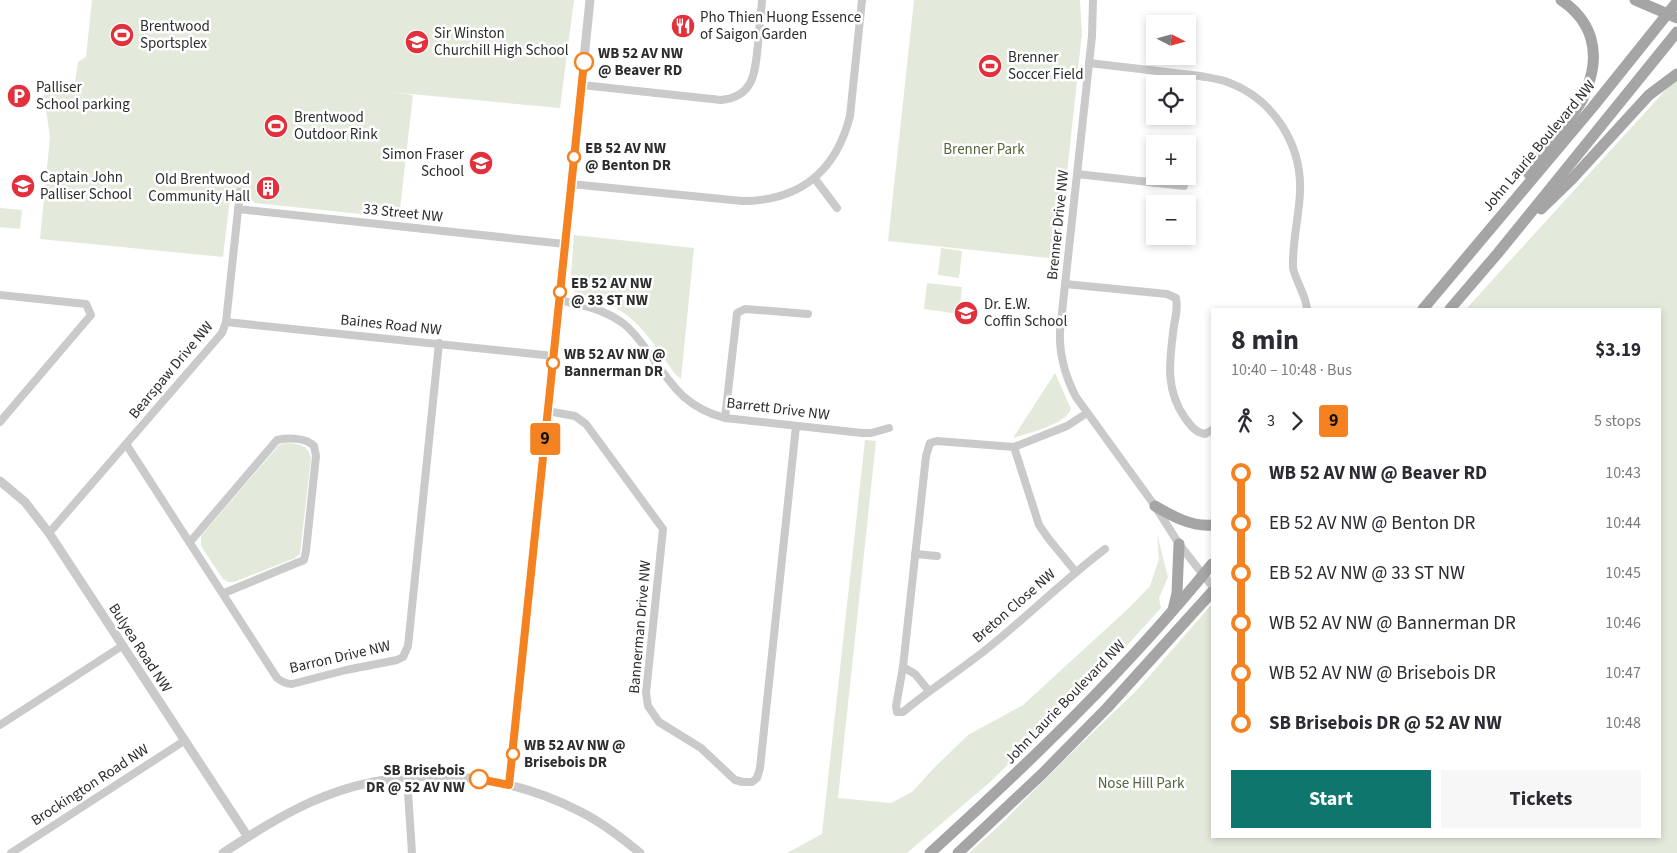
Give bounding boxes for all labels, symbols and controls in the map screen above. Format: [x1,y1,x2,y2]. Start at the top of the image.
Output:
place label: Pho Thien Huong Essence of Saigon Garden [700,7,861,45]
restaurant icon: Pho Thien Huong Essence of Saigon Garden [670,13,696,39]
north arrow [1146,15,1196,65]
map controls [1146,15,1196,245]
place label: Brentwood Sportsplex [140,16,210,54]
sports icon: Brentwood Sportsplex [109,22,135,48]
place label: Sir Winston Churchill High School [434,23,569,61]
school or university icon: Sir Winston Churchill High School [404,29,430,55]
place label: WB 52 AV NW @ Beaver RD [598,43,683,81]
place label: Brenner Soccer Field [1008,47,1084,85]
marker: WB 52 AV NW @ Beaver RD [574,52,594,72]
sports icon: Brenner Soccer Field [977,53,1003,79]
button: locate [1146,75,1196,125]
street label: John Laurie Boulevard NW [1478,76,1600,216]
place label: Palliser School parking [36,77,130,115]
parking icon: Palliser School parking [6,83,32,109]
place label: Brentwood Outdoor Rink [294,107,378,145]
sports icon: Brentwood Outdoor Rink [263,113,289,139]
button: + [1146,135,1196,185]
place label: EB 52 AV NW @ Benton DR [585,138,671,176]
park label: Brenner Park [943,139,1025,160]
place label: Simon Fraser School [382,144,465,182]
school or university icon: Simon Fraser School [468,150,494,176]
marker: EB 52 AV NW @ Benton DR [567,150,581,164]
place label: Captain John Palliser School [40,167,132,205]
place label: Old Brentwood Community Hall [148,169,250,207]
street label: Brenner Drive NW [1042,169,1074,281]
school or university icon: Captain John Palliser School [10,173,36,199]
building icon: Old Brentwood Community Hall [255,175,281,201]
button: − [1146,195,1196,245]
street label: 33 Street NW [362,198,444,228]
place label: EB 52 AV NW @ 33 ST NW [571,273,652,311]
marker: EB 52 AV NW @ 33 ST NW [553,285,567,299]
place label: Dr. E.W. Coffin School [984,294,1067,332]
school or university icon: Dr. E.W. Coffin School [953,300,979,326]
street label: Baines Road NW [339,309,443,341]
street label: Bearspaw Drive NW [124,317,218,423]
text: 8 min [1231,320,1299,360]
text: $3.19 [1595,337,1641,364]
place label: WB 52 AV NW @ Bannerman DR [564,344,665,382]
marker: WB 52 AV NW @ Bannerman DR [546,356,560,370]
text: 10:40 – 10:48 · Bus [1231,359,1352,381]
street label: Barrett Drive NW [725,392,831,426]
icon: walk [1231,407,1259,435]
icon: forward [1283,407,1311,435]
text: 9 [1329,408,1338,433]
text: 3 [1267,410,1275,432]
text: 5 stops [1594,410,1641,432]
line badge: 9 [529,423,561,455]
text: 9 [540,426,550,451]
text: WB 52 AV NW @ Beaver RD [1269,460,1487,487]
text: 10:43 [1605,462,1641,484]
text: EB 52 AV NW @ Benton DR [1269,510,1475,537]
text: 10:44 [1605,512,1641,534]
street label: Bannerman Drive NW [624,559,656,694]
text: EB 52 AV NW @ 33 ST NW [1269,560,1465,587]
text: 10:45 [1605,562,1641,584]
street label: Breton Close NW [968,564,1060,648]
street label: Bulyea Road NW [103,599,177,697]
text: WB 52 AV NW @ Bannerman DR [1269,610,1516,637]
text: 10:46 [1605,612,1641,634]
street label: Barron Drive NW [287,635,393,679]
street label: John Laurie Boulevard NW [1000,635,1130,769]
text: WB 52 AV NW @ Brisebois DR [1269,660,1496,687]
text: 10:47 [1605,662,1641,684]
text: SB Brisebois DR @ 52 AV NW [1269,710,1502,737]
text: 10:48 [1605,712,1641,734]
place label: WB 52 AV NW @ Brisebois DR [524,735,625,773]
street label: Brockington Road NW [27,739,153,831]
marker: WB 52 AV NW @ Brisebois DR [506,747,520,761]
place label: SB Brisebois DR @ 52 AV NW [366,760,465,798]
marker: SB Brisebois DR @ 52 AV NW [469,769,489,789]
button: Start [1231,770,1431,828]
button: Tickets [1441,770,1641,828]
park label: Nose Hill Park [1098,773,1185,794]

